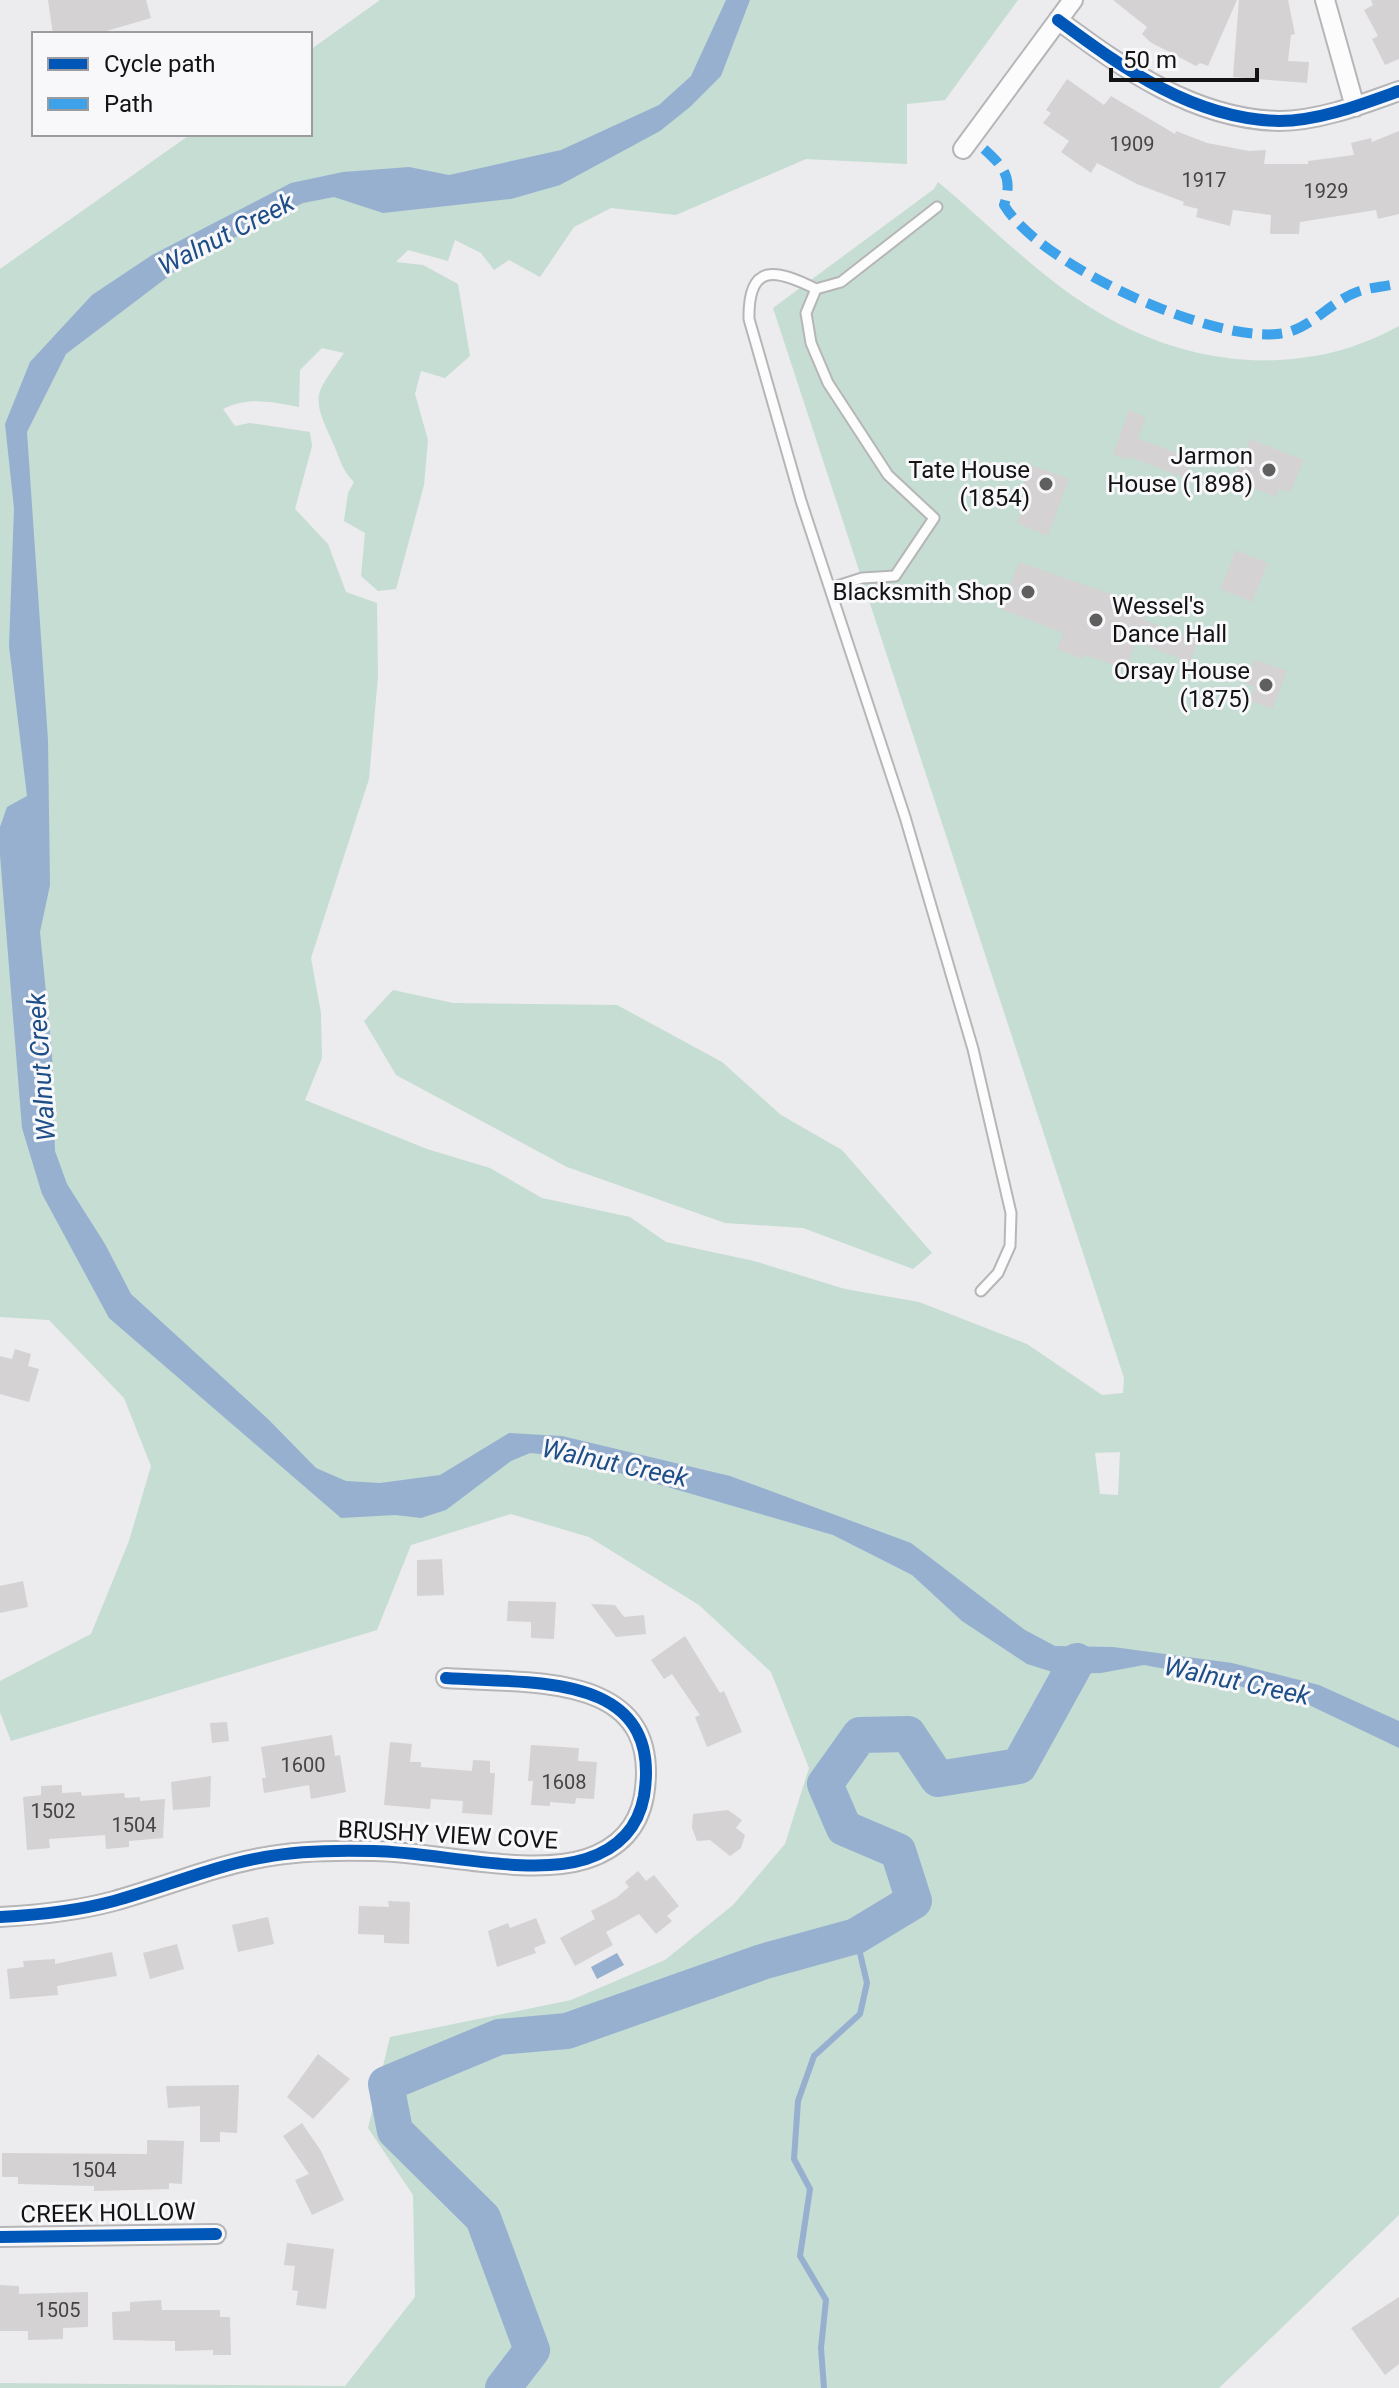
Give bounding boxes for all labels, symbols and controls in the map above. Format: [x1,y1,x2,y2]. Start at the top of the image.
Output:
legend [32,32,312,136]
scale bar [1111,32,1257,82]
text: 50 m [1123,46,1177,74]
text: Cycle path [104,50,216,78]
text: Path [104,90,153,118]
house number: 1909 [1110,132,1154,156]
house number: 1917 [1182,168,1226,192]
house number: 1929 [1304,179,1348,203]
water label: Walnut Creek [153,186,300,281]
place label: Jarmon House (1898) [1107,442,1253,498]
place label: Tate House (1854) [908,456,1030,512]
marker: Jarmon House (1898) [1260,461,1278,479]
marker: Tate House (1854) [1037,475,1055,493]
place label: Blacksmith Shop [833,578,1012,606]
marker: Blacksmith Shop [1019,583,1037,601]
place label: Wessel's Dance Hall [1112,592,1227,648]
marker: Wessel's Dance Hall [1087,611,1105,629]
place label: Orsay House (1875) [1114,657,1250,713]
marker: Orsay House (1875) [1257,676,1275,694]
water label: Walnut Creek [21,991,61,1142]
water label: Walnut Creek [539,1433,692,1493]
water label: Walnut Creek [1161,1651,1314,1711]
house number: 1600 [281,1753,325,1777]
house number: 1608 [542,1770,586,1794]
house number: 1502 [31,1799,75,1823]
house number: 1504 [112,1813,156,1837]
street label: BRUSHY VIEW COVE [337,1815,559,1855]
house number: 1504 [72,2158,116,2182]
street label: CREEK HOLLOW [20,2197,196,2229]
house number: 1505 [36,2298,80,2322]

